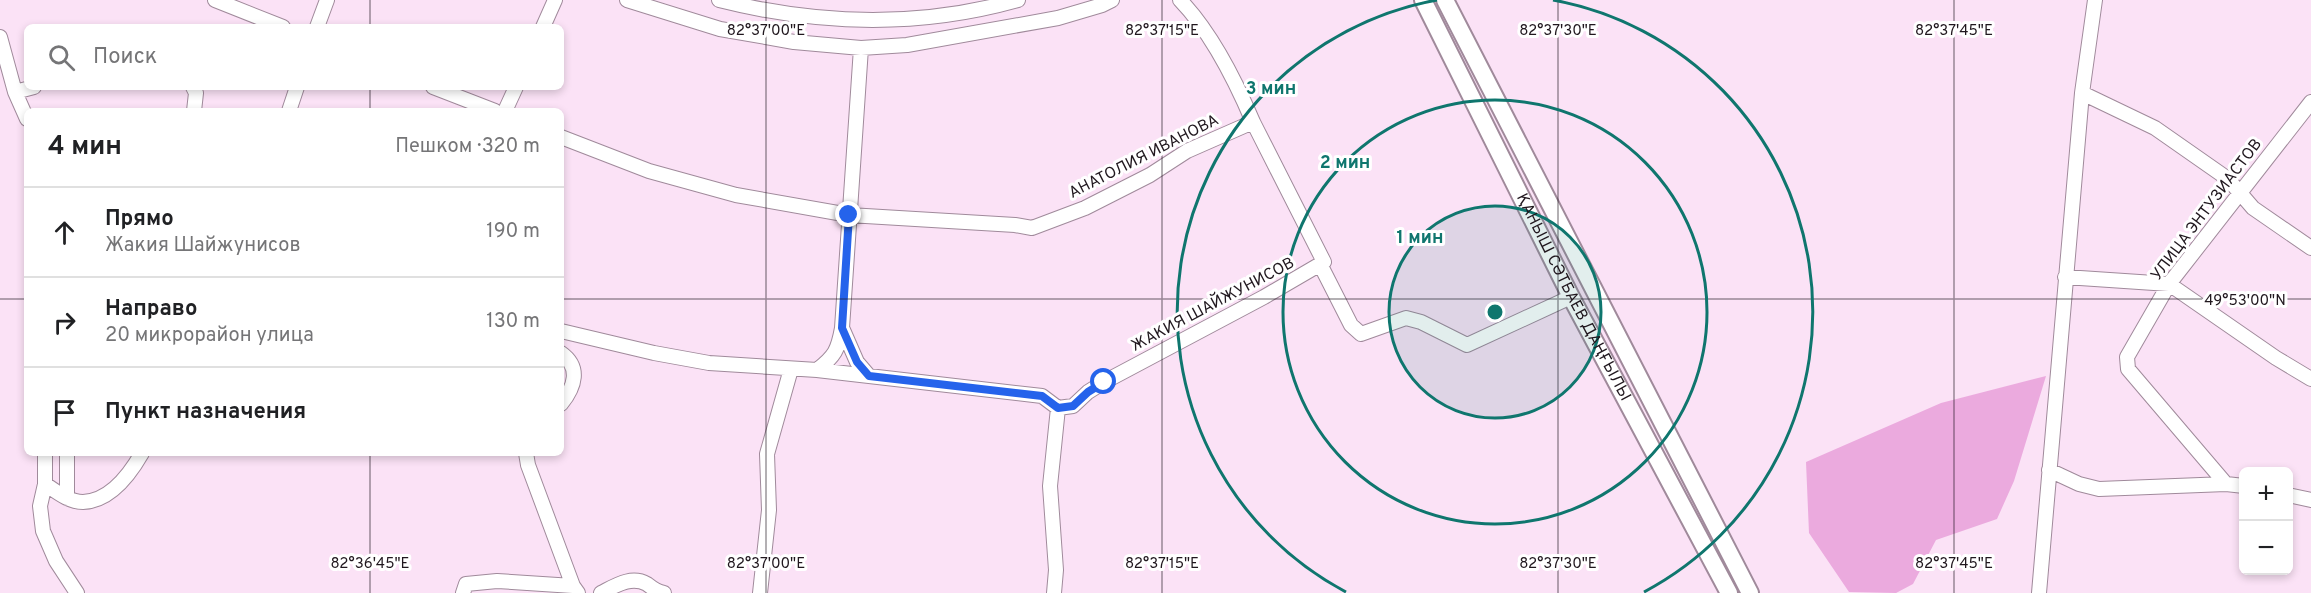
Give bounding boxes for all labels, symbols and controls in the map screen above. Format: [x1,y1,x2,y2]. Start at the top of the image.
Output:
text: 82°37'00"E [727,22,805,41]
text: 82°37'15"E [1125,22,1199,41]
text: 82°37'30"E [1519,22,1597,41]
text: 82°37'45"E [1915,22,1993,41]
search box [24,24,564,90]
icon: search [45,41,78,74]
text: Поиск [93,44,157,71]
text: 3 мин [1246,78,1296,101]
street label: АНАТОЛИЯ ИВАНОВА [1066,110,1222,203]
text: 4 мин [48,131,122,164]
text: Пешком · 320 m [395,134,540,160]
street label: УЛИЦА ЭНТУЗИАСТОВ [2147,135,2267,285]
text: 2 мин [1320,152,1370,175]
street label: ҚАНЫШ СӘТБАЕВ ДАҢҒЫЛЫ [1511,190,1635,405]
route end [835,201,861,227]
text: Прямо [105,206,174,233]
icon: ahead [48,216,81,249]
text: 190 m [486,219,540,245]
text: 1 мин [1397,227,1443,250]
text: Жакия Шайжунисов [105,233,301,259]
street label: ЖАКИЯ ШАЙЖУНИСОВ [1127,252,1298,357]
text: 49°53'00"N [2204,292,2286,311]
text: Направо [105,296,197,323]
centre of rings [1485,302,1505,322]
icon: right [48,306,81,339]
text: 130 m [486,309,540,335]
text: 20 микрорайон улица [105,323,314,349]
route start [1090,368,1116,394]
icon: arrive [48,396,81,429]
text: Пункт назначения [105,399,306,426]
map controls [2239,467,2293,575]
button: + [2239,467,2293,521]
button: − [2239,521,2293,575]
text: 82°36'45"E [330,555,410,574]
text: 82°37'00"E [727,555,805,574]
text: 82°37'15"E [1125,555,1199,574]
text: 82°37'30"E [1519,555,1597,574]
text: 82°37'45"E [1915,555,1993,574]

